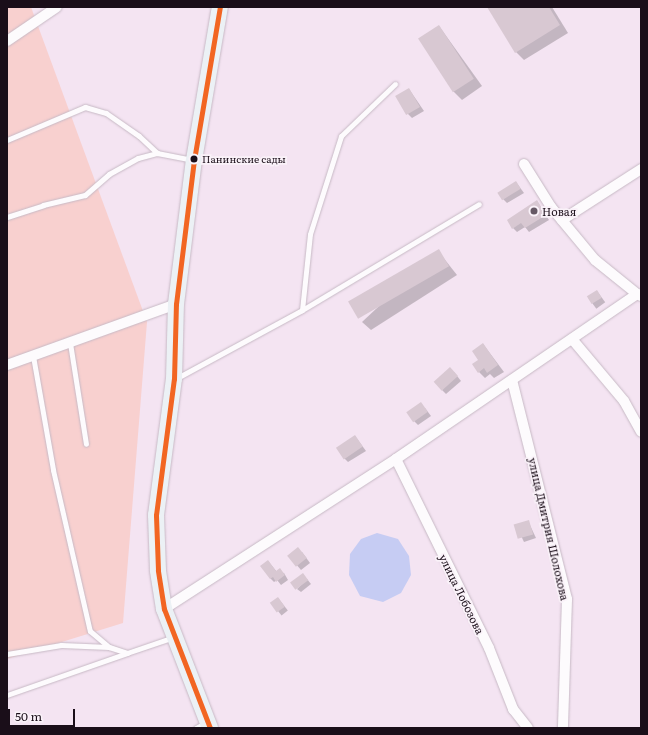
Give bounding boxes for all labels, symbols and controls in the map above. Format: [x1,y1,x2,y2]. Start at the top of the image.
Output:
place label: Панинские сады [202,153,286,165]
marker: Панинские сады [189,154,199,164]
place label: Новая [542,204,576,218]
marker: Новая [529,206,539,216]
street label: улица Дмитрия Шолохова [526,456,572,602]
street label: улица Лобозова [437,552,487,636]
scale bar [10,701,77,727]
text: 50 m [15,707,42,725]

